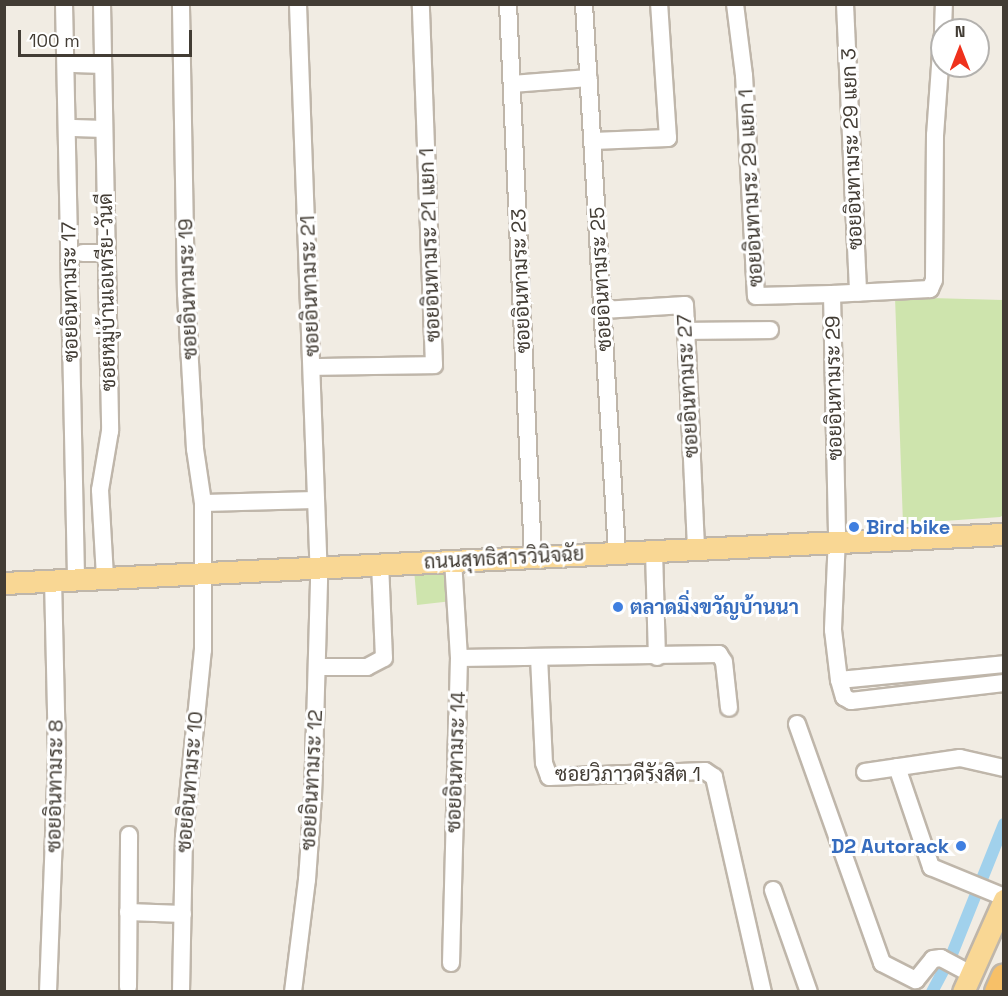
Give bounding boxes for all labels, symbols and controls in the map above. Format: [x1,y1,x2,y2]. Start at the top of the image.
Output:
scale bar [21,18,195,56]
north arrow [930,18,990,78]
text: N [955,21,965,42]
text: 100 m [29,29,80,52]
street label: ซอยอินทามระ 29 แยก 3 [836,48,868,250]
street label: ซอยอินทามระ 29 แยก 1 [734,88,768,288]
street label: ซอยอินทามระ 21 แยก 1 [415,148,445,342]
street label: ซอยหมู่บ้านเอเทรีย-วันดี [93,193,121,391]
street label: ซอยอินทามระ 25 [585,206,617,352]
street label: ซอยอินทามระ 23 [506,208,536,354]
street label: ซอยอินทามระ 21 [296,215,324,357]
street label: ซอยอินทามระ 19 [174,218,202,360]
street label: ซอยอินทามระ 17 [57,222,83,362]
street label: ซอยอินทามระ 27 [672,314,704,458]
street label: ซอยอินทามระ 29 [821,315,847,461]
place label: Bird bike [866,515,950,539]
marker: Bird bike [847,520,861,534]
street label: ถนนสุทธิสารวินิจฉัย [423,542,585,574]
place label: ตลาดมิ่งขวัญบ้านนา [630,595,799,619]
marker: ตลาดมิ่งขวัญบ้านนา [611,600,625,614]
street label: ซอยอินทามระ 14 [442,691,470,833]
street label: ซอยอินทามระ 12 [296,709,328,851]
street label: ซอยอินทามระ 10 [172,710,208,854]
street label: ซอยอินทามระ 8 [42,719,68,853]
street label: ซอยวิภาวดีรังสิต 1 [555,762,701,786]
place label: D2 Autorack [831,834,949,858]
marker: D2 Autorack [954,839,968,853]

